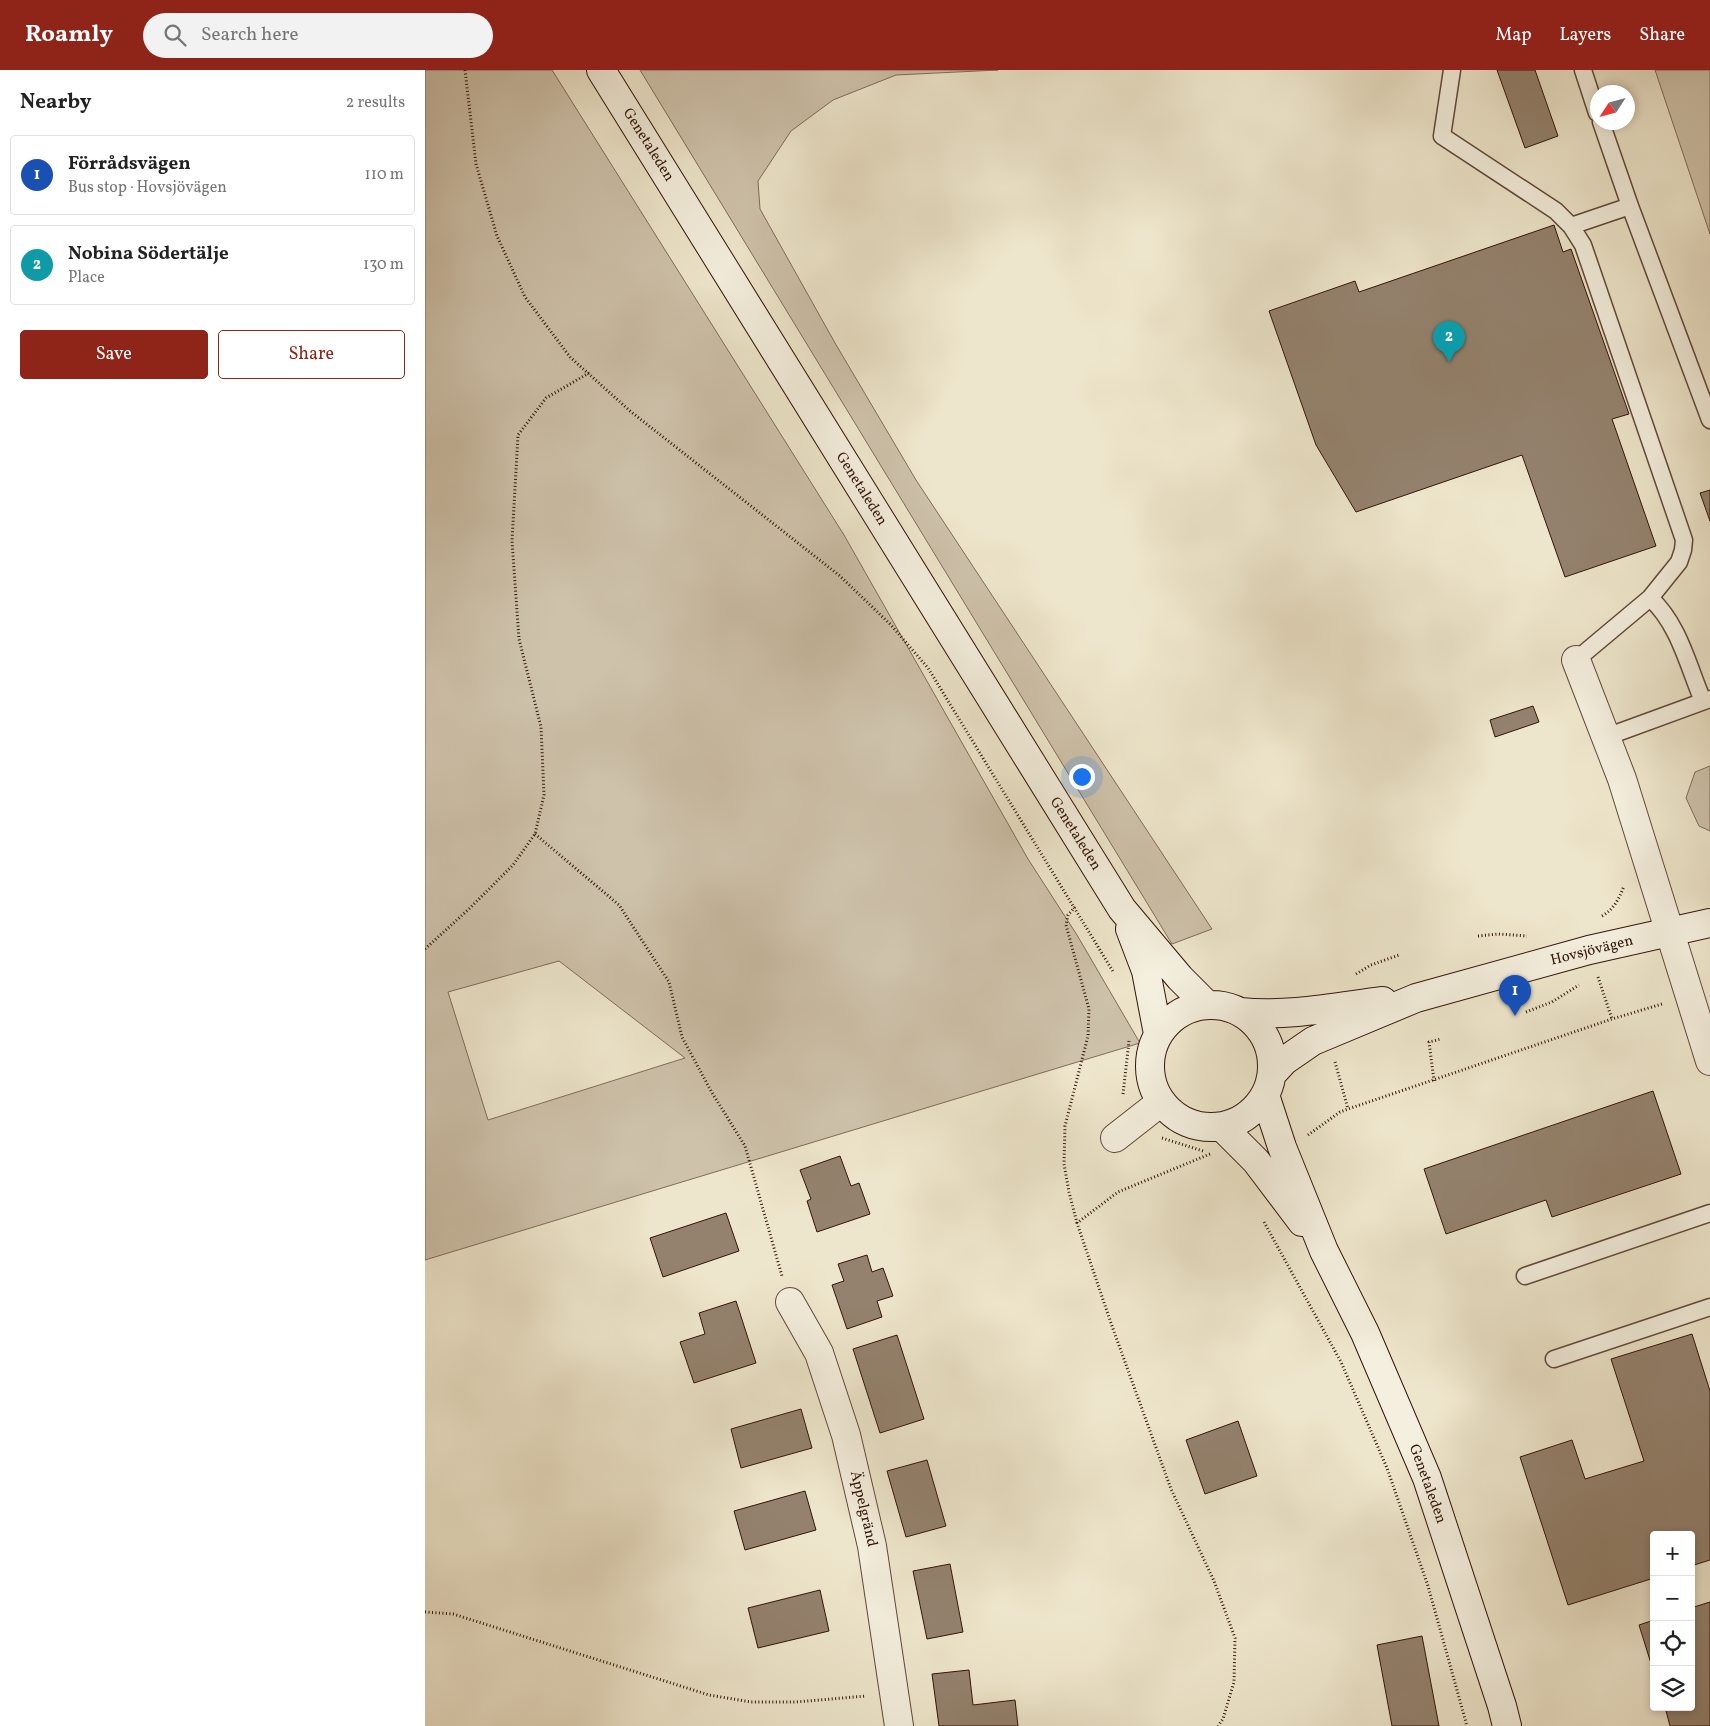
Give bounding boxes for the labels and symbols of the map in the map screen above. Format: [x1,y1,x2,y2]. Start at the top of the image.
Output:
north arrow [1590,85,1635,130]
street label: Genetaleden [617,104,679,186]
pin: 2 [1433,321,1465,362]
street label: Genetaleden [830,448,892,530]
your location [1069,764,1095,790]
street label: Genetaleden [1044,793,1106,875]
street label: Hovsjövägen [1548,931,1636,971]
pin: 1 [1499,975,1531,1016]
street label: Genetaleden [1403,1441,1451,1527]
street label: Äppelgränd [844,1469,882,1549]

